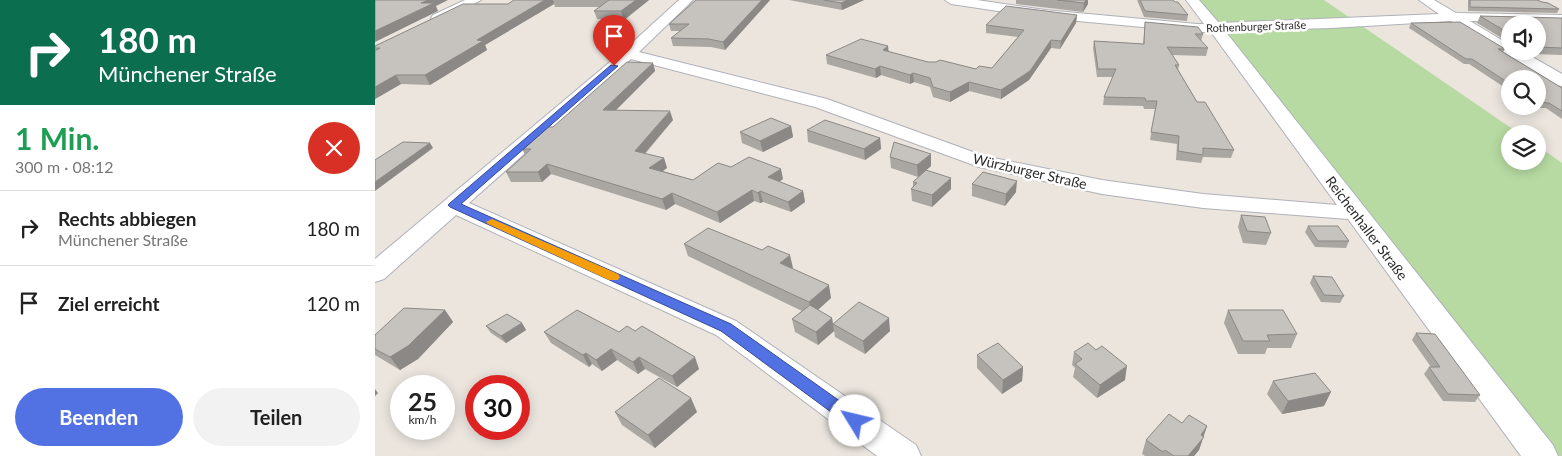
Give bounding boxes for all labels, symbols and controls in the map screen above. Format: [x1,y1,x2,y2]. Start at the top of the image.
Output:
pin [593,15,635,66]
map controls [1501,15,1546,170]
button: sound [1501,15,1546,60]
text: 180 m [98,18,197,60]
street label: Rothenburger Straße [1206,18,1306,34]
icon: right [15,20,80,85]
icon: arrive [600,22,628,50]
text: Münchener Straße [98,60,277,87]
button: search [1501,70,1546,115]
text: 1 Min. [15,120,100,156]
button: close [308,122,360,174]
button: layers [1501,125,1546,170]
street label: Würzburger Straße [971,150,1089,192]
text: 300 m · 08:12 [15,157,114,176]
street label: Reichenhaller Straße [1322,173,1412,283]
text: Rechts abbiegen [58,207,196,230]
icon: right [15,214,43,242]
text: 180 m [306,217,360,240]
text: Münchener Straße [58,230,188,249]
icon: arrive [15,289,43,317]
text: Ziel erreicht [58,292,160,315]
text: 120 m [306,292,360,315]
speed limit sign: 30 [465,375,530,440]
text: 25 [408,386,437,416]
button: Beenden [15,388,183,446]
button: Teilen [193,388,360,446]
position arrow [828,394,880,446]
text: km/h [408,412,437,427]

